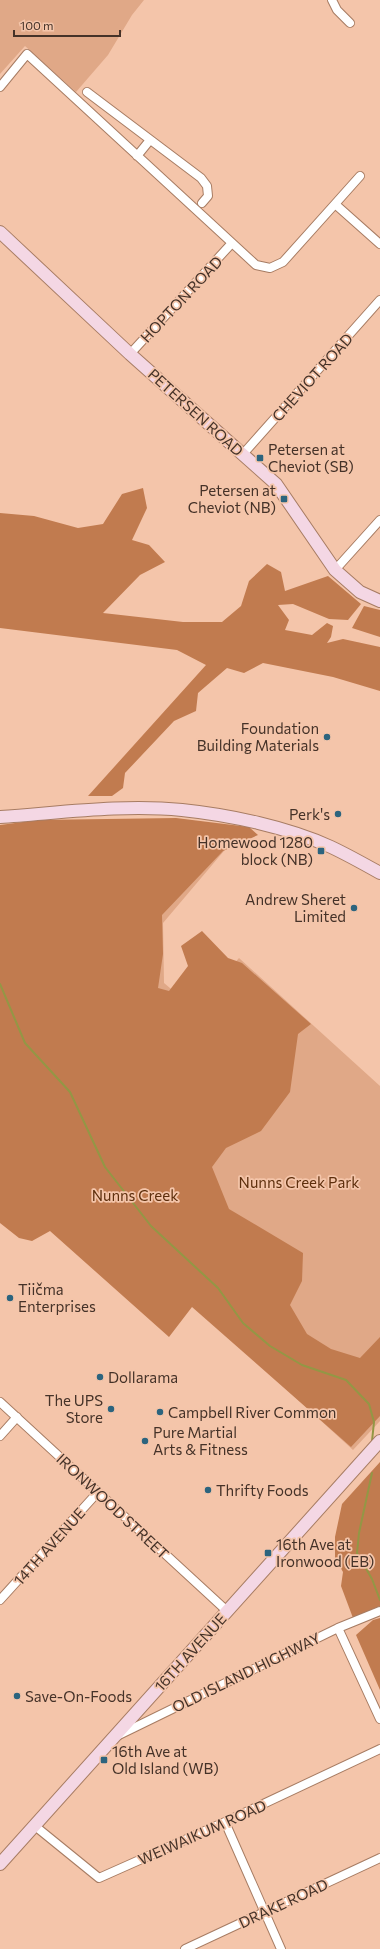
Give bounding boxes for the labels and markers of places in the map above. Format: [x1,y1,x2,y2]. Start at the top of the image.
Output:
place label: Petersen at Cheviot (SB) [268,440,354,475]
marker: Petersen at Cheviot (SB) [255,453,265,463]
place label: Petersen at Cheviot (NB) [188,481,276,516]
marker: Petersen at Cheviot (NB) [279,494,289,504]
place label: Foundation Building Materials [197,719,319,754]
marker: Foundation Building Materials [322,732,332,742]
place label: Perk's [289,805,330,823]
marker: Perk's [333,809,343,819]
place label: Homewood 1280 block (NB) [197,833,313,868]
marker: Homewood 1280 block (NB) [316,846,326,856]
place label: Andrew Sheret Limited [245,890,346,925]
marker: Andrew Sheret Limited [349,903,359,913]
place label: Tiičma Enterprises [18,1280,96,1315]
marker: Tiičma Enterprises [5,1293,15,1303]
place label: Dollarama [108,1368,178,1386]
marker: Dollarama [95,1372,105,1382]
place label: The UPS Store [45,1391,103,1426]
place label: Campbell River Common [168,1403,336,1421]
marker: The UPS Store [106,1404,116,1414]
marker: Campbell River Common [155,1407,165,1417]
place label: Pure Martial Arts & Fitness [153,1423,248,1458]
marker: Pure Martial Arts & Fitness [140,1436,150,1446]
place label: Thrifty Foods [216,1481,309,1499]
marker: Thrifty Foods [203,1485,213,1495]
place label: 16th Ave at Ironwood (EB) [276,1535,374,1570]
marker: 16th Ave at Ironwood (EB) [263,1548,273,1558]
place label: Save-On-Foods [25,1687,132,1705]
marker: Save-On-Foods [12,1691,22,1701]
place label: 16th Ave at Old Island (WB) [112,1742,219,1777]
marker: 16th Ave at Old Island (WB) [99,1755,109,1765]

